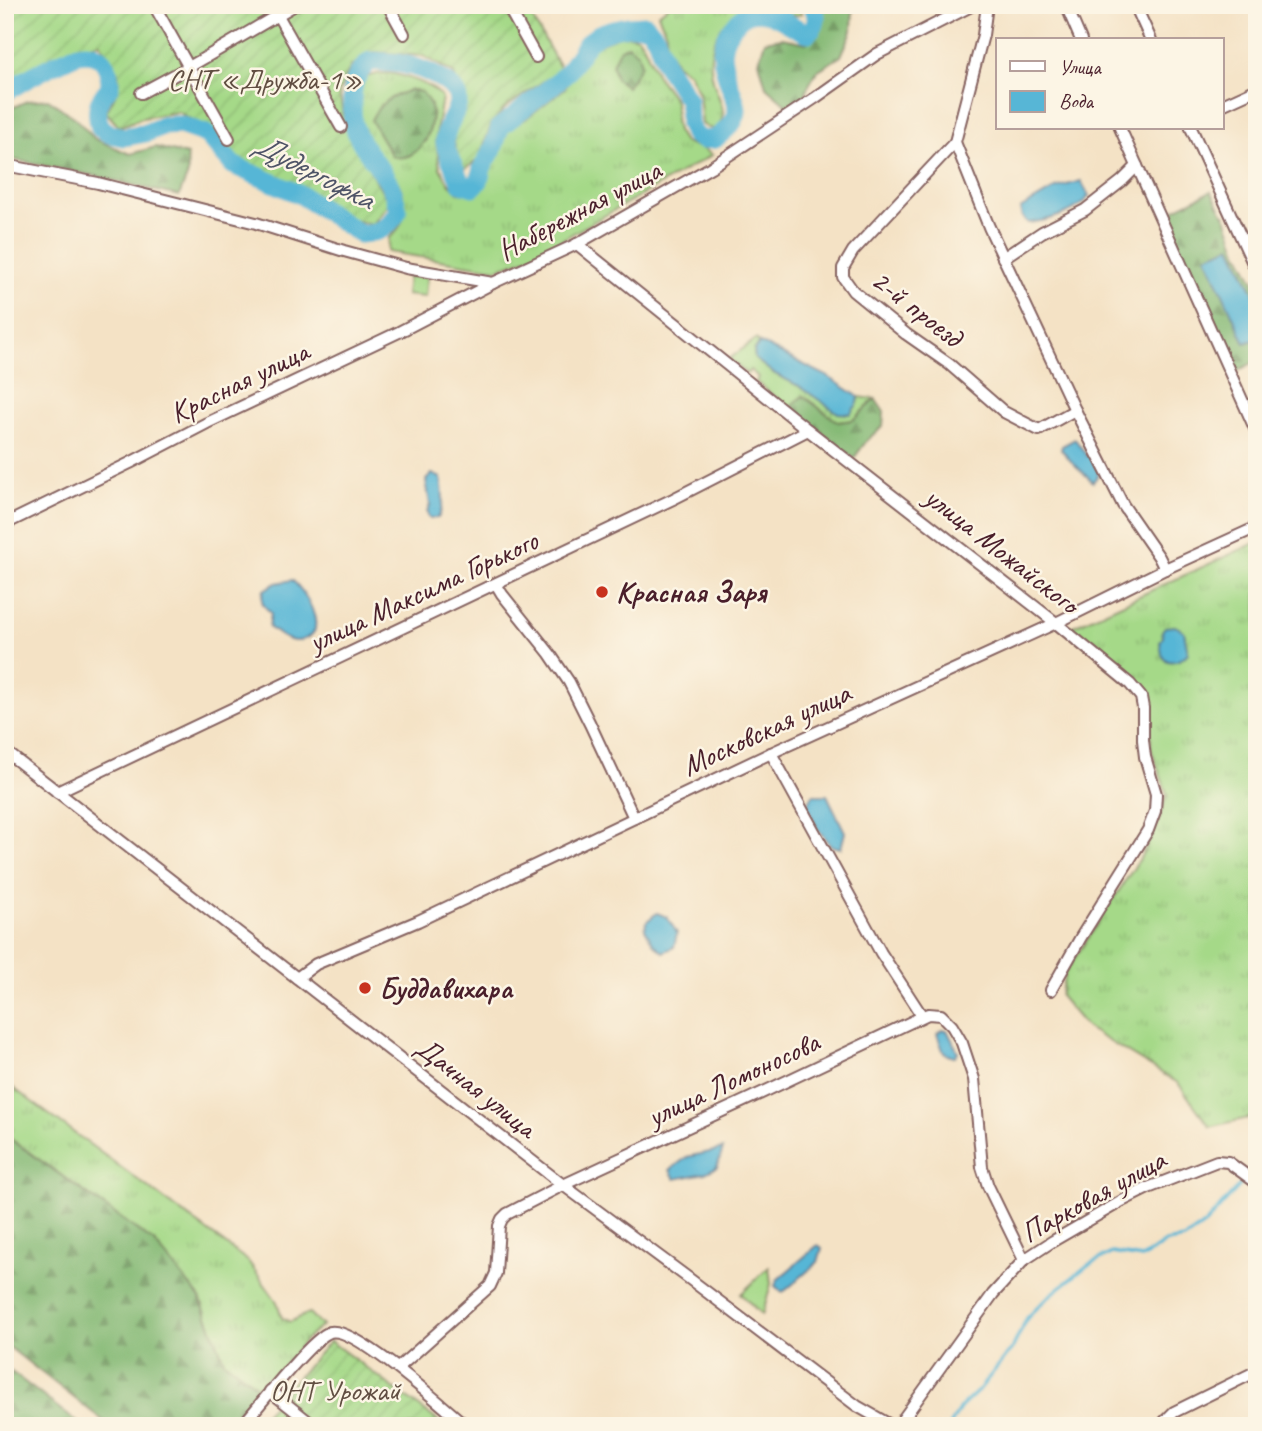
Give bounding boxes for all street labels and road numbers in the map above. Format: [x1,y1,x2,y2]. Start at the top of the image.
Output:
street label: Набережная улица [491,150,669,269]
street label: 2-й проезд [864,261,972,357]
street label: Красная улица [163,331,317,432]
street label: улица Можайского [916,477,1090,624]
street label: улица Максима Горького [300,521,545,662]
street label: Московская улица [676,673,858,785]
street label: улица Ломоносова [639,1022,827,1136]
street label: Дачная улица [408,1028,546,1148]
street label: Парковая улица [1014,1140,1174,1251]

